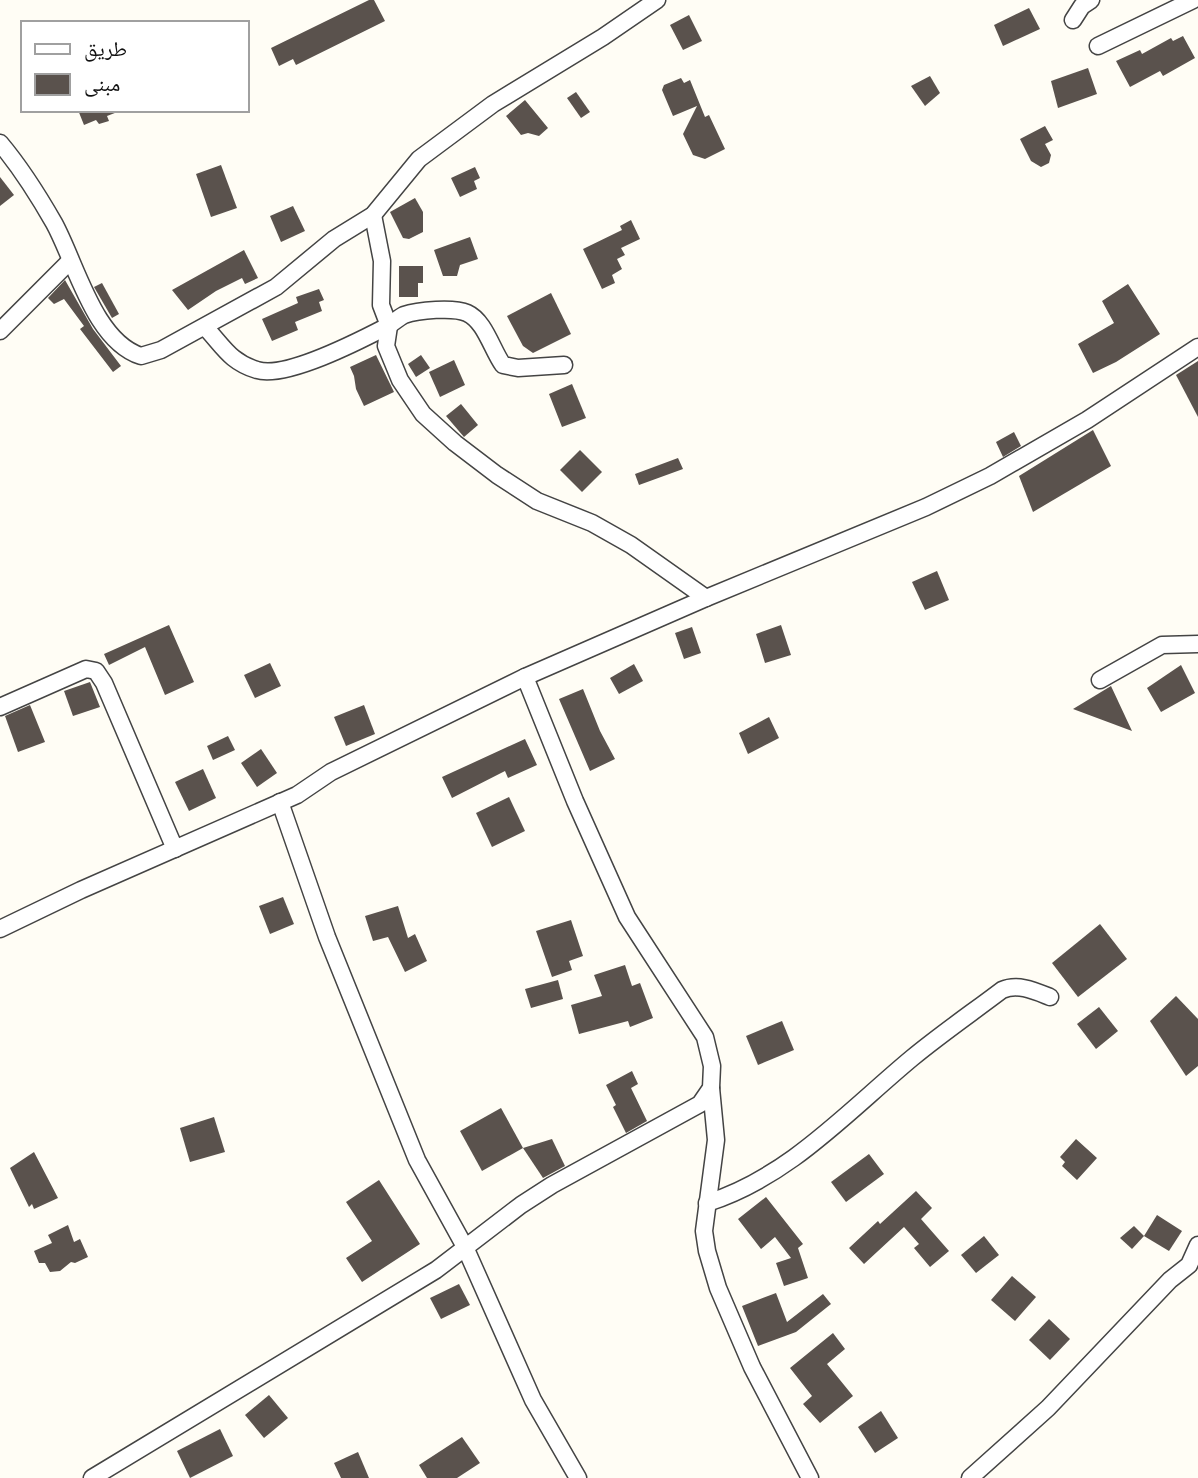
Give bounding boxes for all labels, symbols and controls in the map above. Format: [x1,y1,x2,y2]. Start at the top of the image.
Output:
legend [21,21,248,112]
text: طريق [84,34,127,63]
text: مبنى [84,69,120,98]

